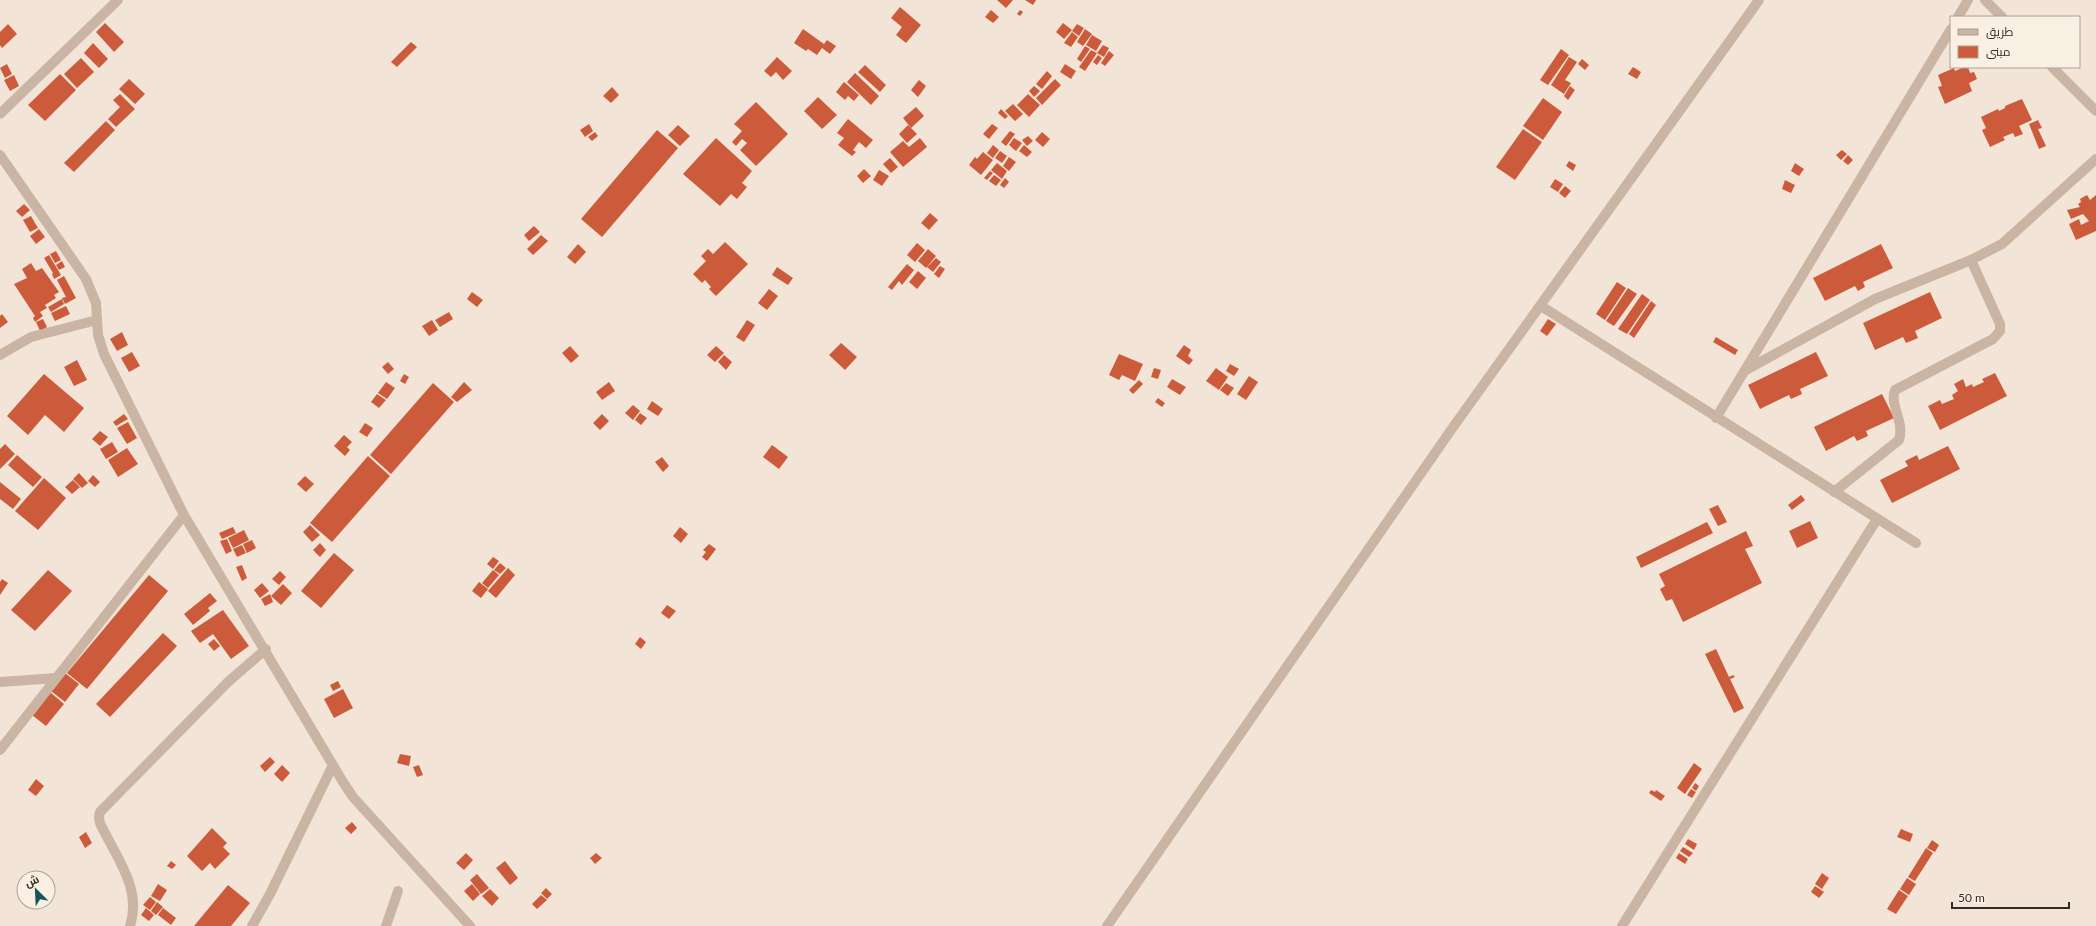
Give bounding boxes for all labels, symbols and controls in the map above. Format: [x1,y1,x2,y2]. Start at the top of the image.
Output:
legend [1950,16,2080,68]
text: طريق [1986,24,2014,39]
text: مبنى [1986,44,2011,59]
north arrow [16,870,56,910]
text: ش [23,872,41,890]
scale bar [1952,884,2069,910]
text: 50 m [1958,890,1985,905]

